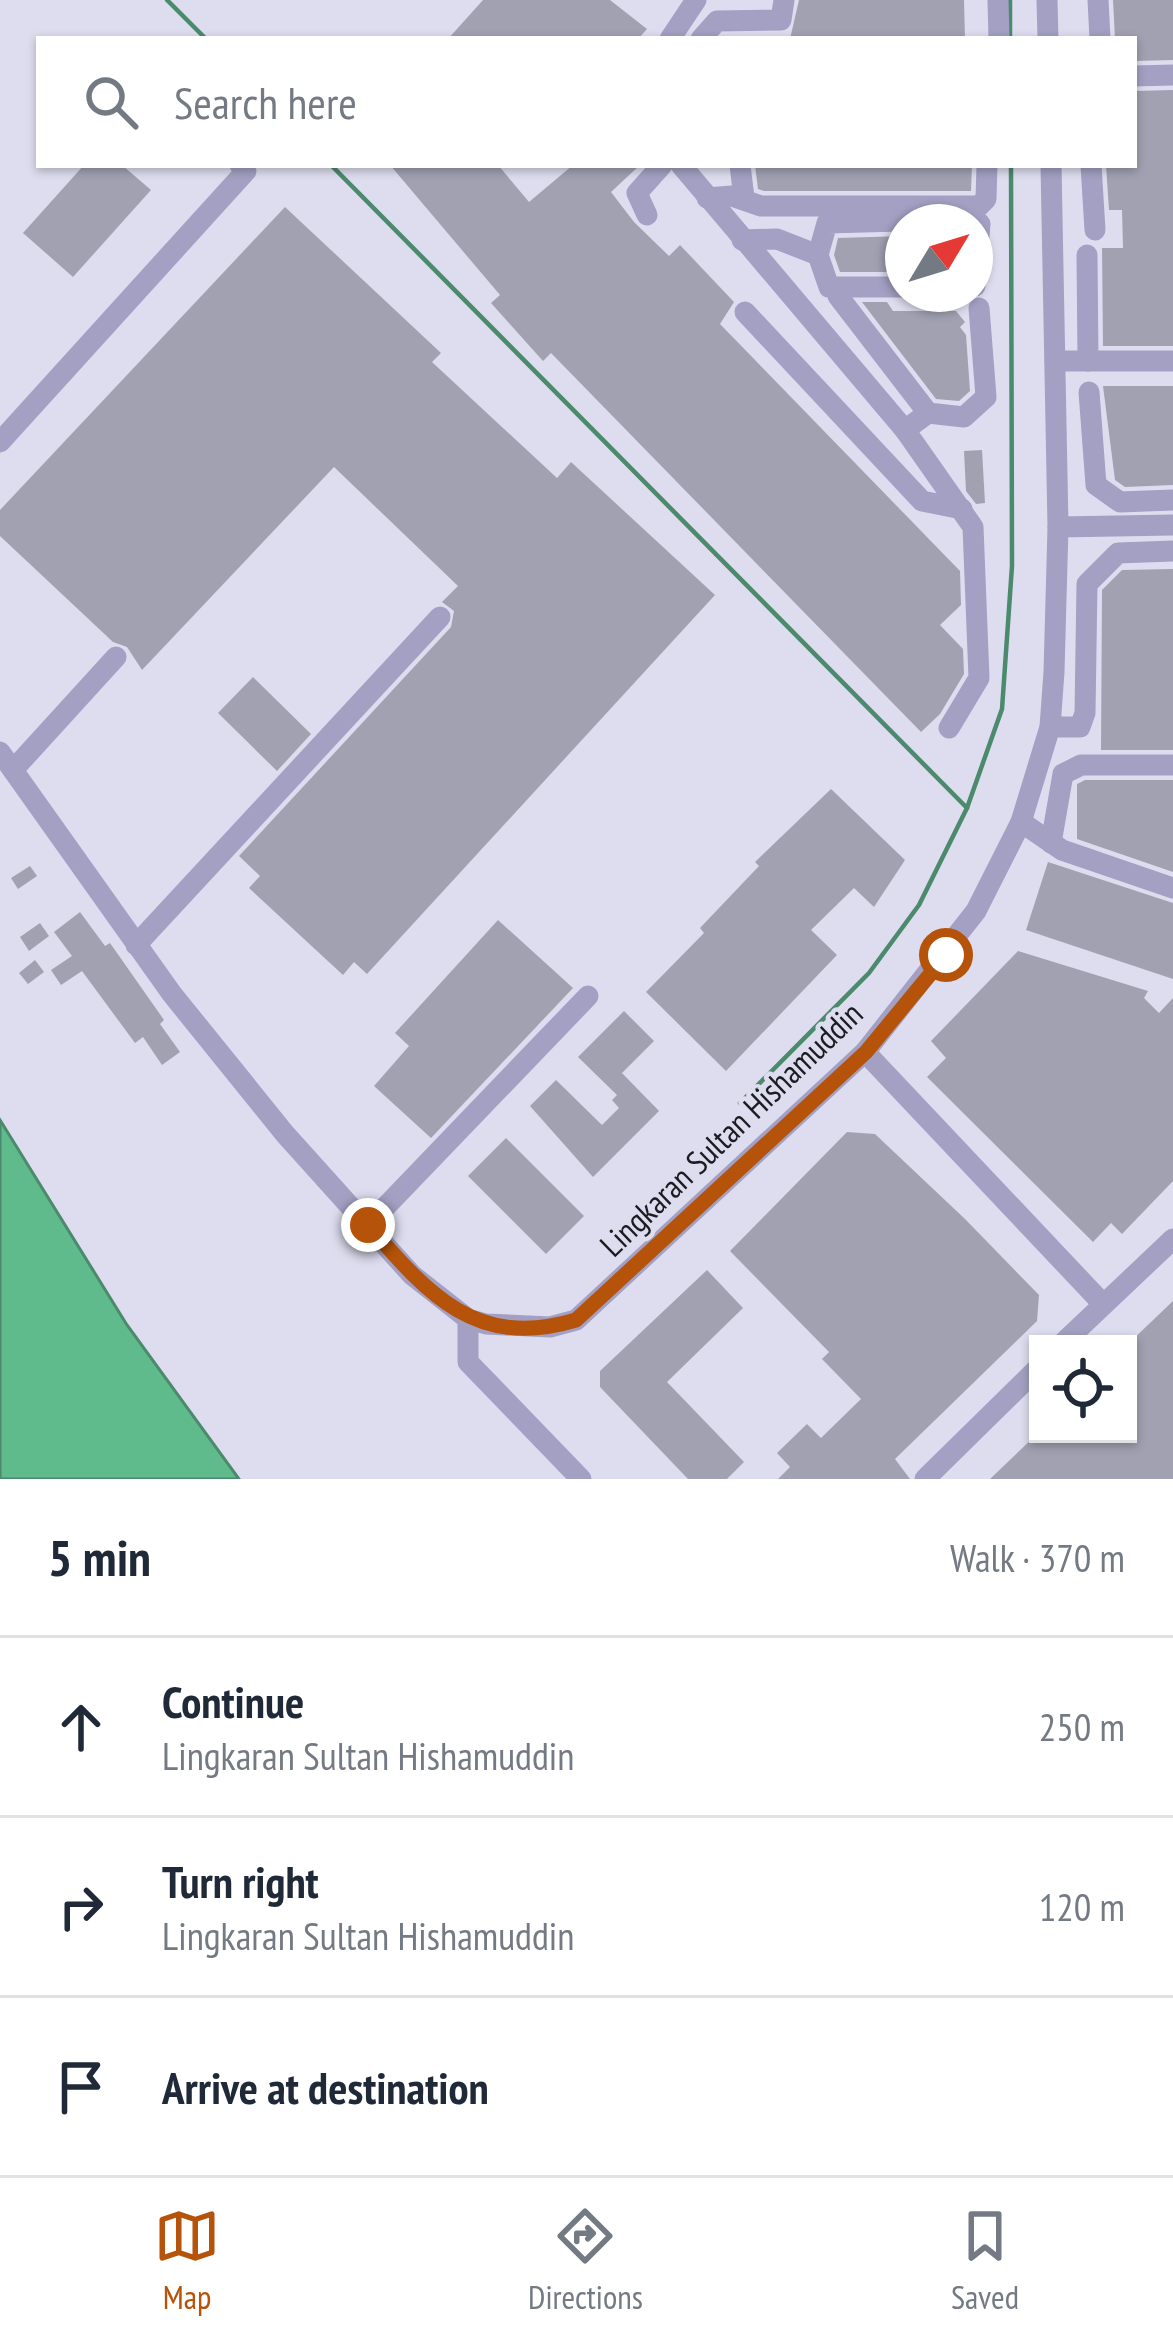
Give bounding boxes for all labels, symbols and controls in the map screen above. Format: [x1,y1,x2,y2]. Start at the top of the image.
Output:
search box [36,36,1137,168]
icon: search [78,69,144,135]
text: Search here [174,73,357,131]
north arrow [885,204,993,312]
route start [919,928,973,982]
street label: Lingkaran Sultan Hishamuddin [590,992,871,1265]
route end [341,1198,395,1252]
map controls [1029,1335,1137,1443]
button: locate [1029,1335,1137,1443]
text: 5 min [48,1524,151,1590]
text: Walk · 370 m [950,1532,1125,1583]
text: Continue [162,1672,304,1730]
icon: ahead [48,1694,114,1760]
text: 250 m [1039,1701,1125,1752]
text: Lingkaran Sultan Hishamuddin [162,1730,574,1781]
text: Turn right [162,1852,319,1910]
icon: right [48,1874,114,1940]
text: 120 m [1039,1881,1125,1932]
text: Lingkaran Sultan Hishamuddin [162,1910,574,1961]
icon: arrive [48,2054,114,2120]
text: Arrive at destination [162,2058,489,2116]
tab: Map [154,2203,220,2318]
tab: Directions [528,2203,643,2318]
tab: Saved [951,2203,1019,2318]

